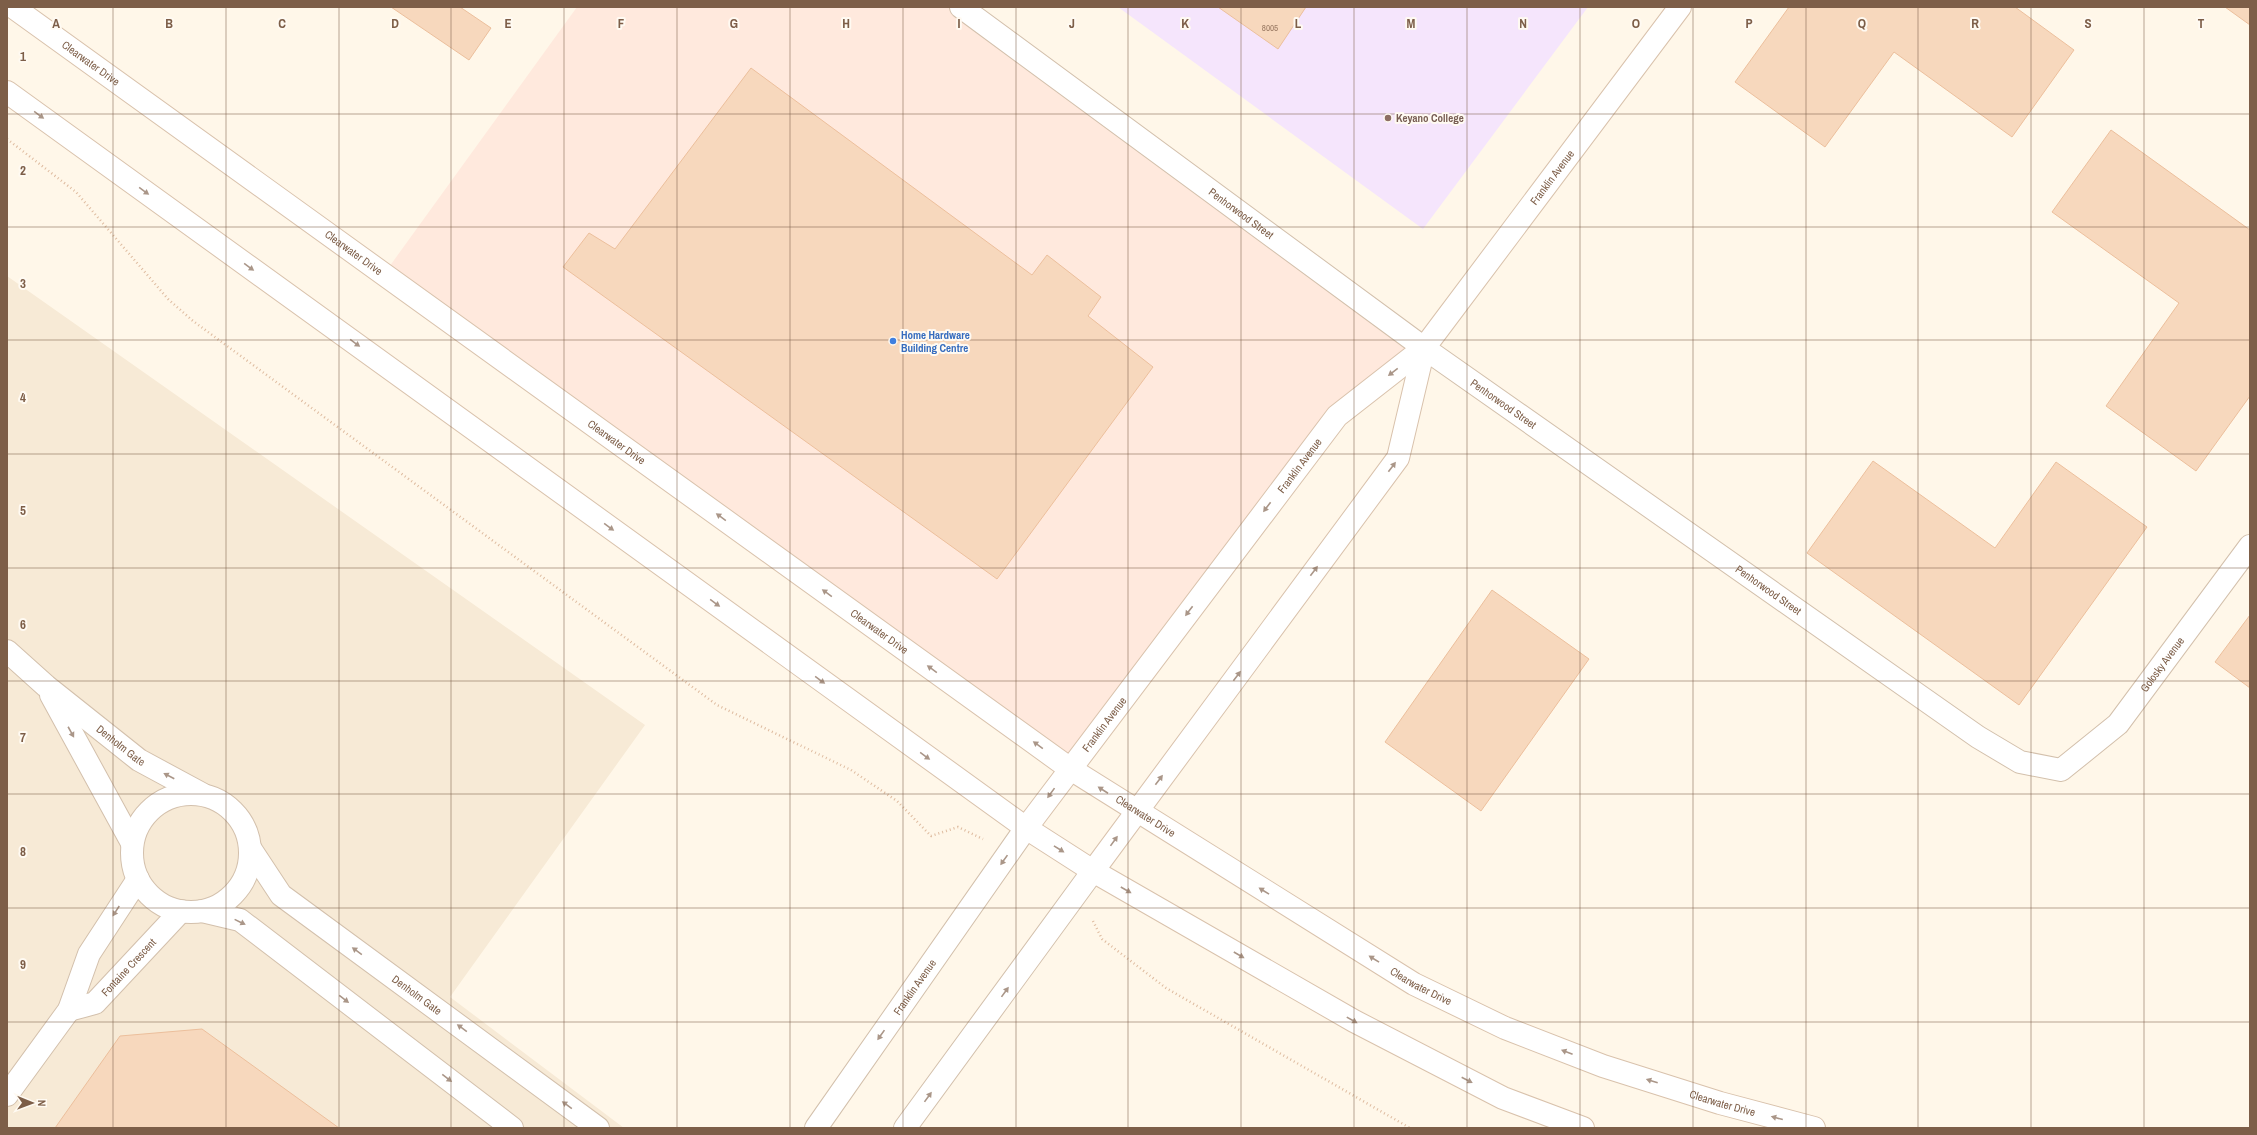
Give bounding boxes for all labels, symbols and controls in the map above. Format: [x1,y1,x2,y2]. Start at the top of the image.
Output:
text: A [52,15,60,32]
text: B [165,15,173,32]
text: C [278,15,286,32]
text: D [391,15,399,32]
text: E [504,15,512,32]
text: F [618,15,625,32]
text: G [730,15,738,32]
text: H [842,15,850,32]
text: I [958,15,961,32]
text: J [1069,15,1075,32]
text: K [1181,15,1189,32]
text: L [1295,15,1302,32]
text: M [1407,15,1416,32]
text: N [1519,15,1527,32]
text: O [1632,15,1640,32]
text: P [1745,15,1753,32]
text: Q [1858,15,1866,32]
text: R [1971,15,1979,32]
text: S [2084,15,2092,32]
text: T [2198,15,2205,32]
house number: 8005 [1262,22,1278,34]
street label: Clearwater Drive [59,38,122,89]
text: 1 [20,48,26,65]
one-way arrow [33,111,44,119]
place label: Keyano College [1396,111,1464,125]
marker: Keyano College [1383,113,1393,123]
street label: Franklin Avenue [1527,147,1577,208]
text: 2 [20,162,26,179]
street label: Penhorwood Street [1206,185,1277,242]
one-way arrow [139,187,149,195]
street label: Clearwater Drive [322,227,385,278]
one-way arrow [244,263,255,271]
text: 3 [20,275,26,292]
place label: Home Hardware Building Centre [901,328,970,355]
marker: Home Hardware Building Centre [888,336,898,346]
one-way arrow [349,339,360,347]
one-way arrow [1388,368,1399,377]
street label: Penhorwood Street [1468,376,1539,432]
text: 4 [20,389,26,406]
street label: Clearwater Drive [585,416,648,467]
street label: Franklin Avenue [1274,435,1325,496]
one-way arrow [1388,461,1396,472]
text: 5 [20,502,26,519]
one-way arrow [1263,502,1272,513]
one-way arrow [716,513,726,521]
one-way arrow [604,523,615,531]
street label: Penhorwood Street [1733,562,1805,618]
one-way arrow [1310,566,1318,577]
one-way arrow [821,589,832,597]
one-way arrow [709,599,720,607]
one-way arrow [1184,605,1193,616]
street label: Clearwater Drive [848,606,911,657]
text: 6 [20,616,26,633]
street label: Golosky Avenue [2137,634,2187,695]
one-way arrow [927,665,937,673]
one-way arrow [1233,670,1241,681]
one-way arrow [815,675,825,683]
street label: Franklin Avenue [1079,694,1130,754]
street label: Denholm Gate [94,722,148,769]
one-way arrow [68,726,75,738]
text: 7 [20,729,26,746]
one-way arrow [1032,741,1043,749]
one-way arrow [920,752,931,760]
one-way arrow [163,773,175,779]
one-way arrow [1155,775,1163,785]
one-way arrow [1098,786,1109,794]
one-way arrow [1047,787,1055,798]
street label: Clearwater Drive [1113,792,1178,840]
one-way arrow [1110,836,1118,846]
text: 8 [20,843,26,860]
one-way arrow [1053,845,1064,853]
one-way arrow [1000,855,1008,865]
one-way arrow [1120,887,1132,894]
one-way arrow [1258,887,1270,894]
one-way arrow [112,906,120,917]
one-way arrow [234,919,246,925]
street label: Fontaine Crescent [98,935,159,999]
one-way arrow [351,947,362,955]
one-way arrow [1233,951,1245,958]
text: 9 [20,956,26,973]
street label: Franklin Avenue [890,956,939,1018]
one-way arrow [1368,956,1380,963]
street label: Clearwater Drive [1388,964,1454,1008]
street label: Denholm Gate [389,972,445,1018]
one-way arrow [1001,986,1009,997]
one-way arrow [339,995,350,1003]
one-way arrow [1346,1016,1358,1023]
one-way arrow [456,1024,467,1032]
one-way arrow [877,1030,885,1041]
one-way arrow [1560,1048,1572,1054]
one-way arrow [442,1074,453,1082]
one-way arrow [1461,1076,1473,1083]
one-way arrow [1646,1078,1658,1084]
north arrow [12,1083,52,1123]
street label: Clearwater Drive [1688,1087,1757,1119]
one-way arrow [924,1091,932,1102]
text: N [35,1100,49,1107]
one-way arrow [561,1101,572,1109]
one-way arrow [1771,1115,1783,1121]

